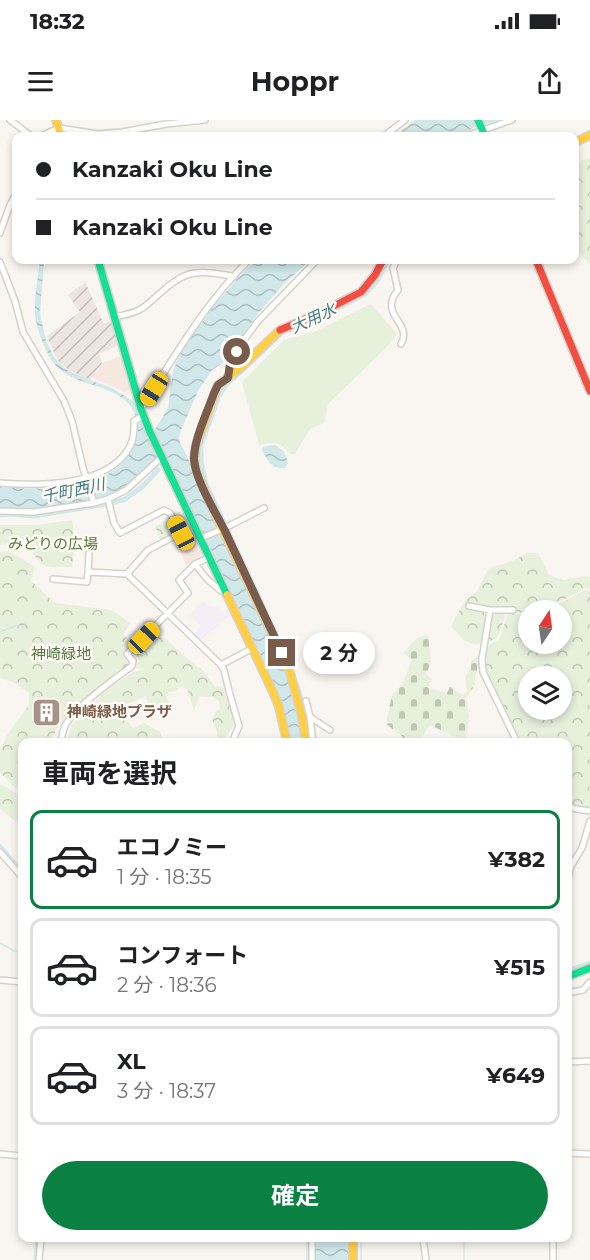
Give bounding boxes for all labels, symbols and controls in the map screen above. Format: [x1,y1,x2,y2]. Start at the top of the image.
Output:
text: 18:32 [30,8,85,35]
icon: menu [24,65,57,98]
text: Hoppr [251,65,339,98]
icon: share [533,65,566,98]
text: Kanzaki Oku Line [72,156,273,183]
text: Kanzaki Oku Line [72,214,273,241]
water label: 大用水 [287,299,341,337]
route start [223,338,250,365]
car [137,369,171,409]
water label: 千町西川 [40,474,108,506]
car [165,513,197,553]
park label: みどりの広場 [8,534,98,553]
north arrow [518,600,572,654]
map controls [518,600,572,720]
car [125,619,163,657]
callout: 2 分 [303,632,375,674]
route end [268,639,295,666]
text: 2 分 [320,641,358,665]
park label: 神崎緑地 [31,644,91,663]
button: layers [518,666,572,720]
building icon: 神崎緑地プラザ [30,696,62,728]
place label: 神崎緑地プラザ [66,702,172,721]
text: 車両を選択 [42,757,177,790]
icon: car [45,833,99,887]
text: エコノミー [117,834,227,861]
text: ¥382 [488,846,545,873]
text: 1 分 · 18:35 [117,865,212,889]
icon: car [45,941,99,995]
text: コンフォート [117,942,248,969]
text: ¥515 [494,954,545,981]
text: 2 分 · 18:36 [117,973,217,997]
text: XL [117,1048,146,1075]
icon: car [45,1049,99,1103]
text: ¥649 [486,1062,545,1089]
text: 3 分 · 18:37 [117,1079,216,1103]
button: 確定 [42,1161,548,1230]

